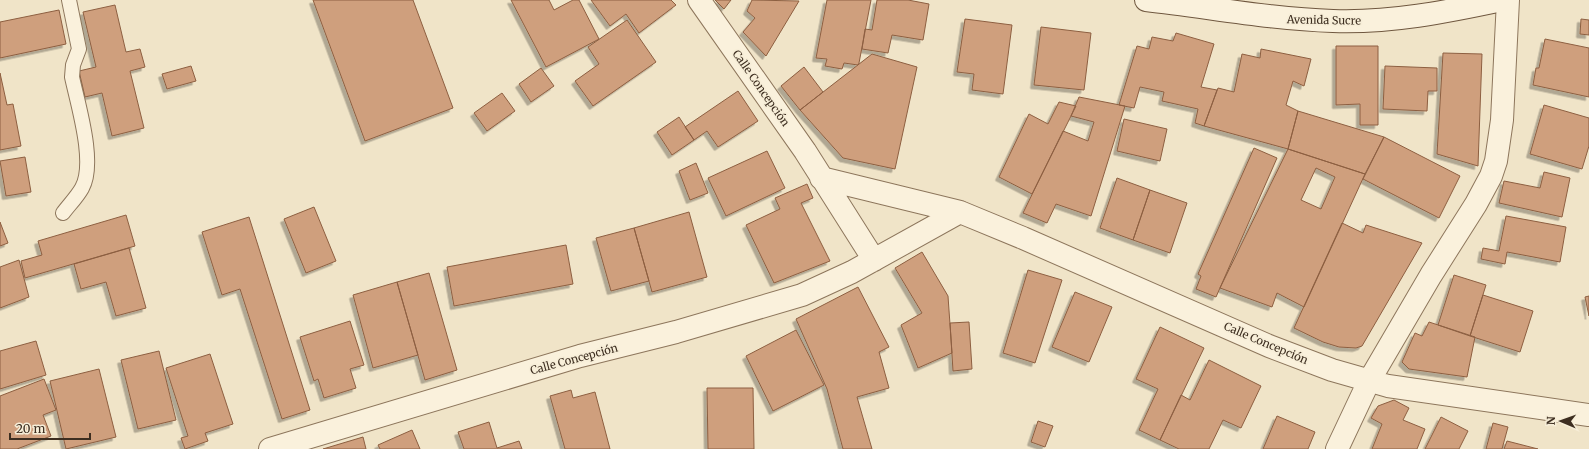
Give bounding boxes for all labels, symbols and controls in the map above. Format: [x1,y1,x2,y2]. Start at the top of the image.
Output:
street label: Avenida Sucre [1286,12,1361,28]
street label: Calle Concepción [729,47,793,129]
street label: Calle Concepción [1222,319,1311,367]
street label: Calle Concepción [529,340,620,377]
north arrow [1541,401,1581,441]
scale bar [10,415,90,441]
text: N [1544,416,1558,425]
text: 20 m [16,421,45,436]

